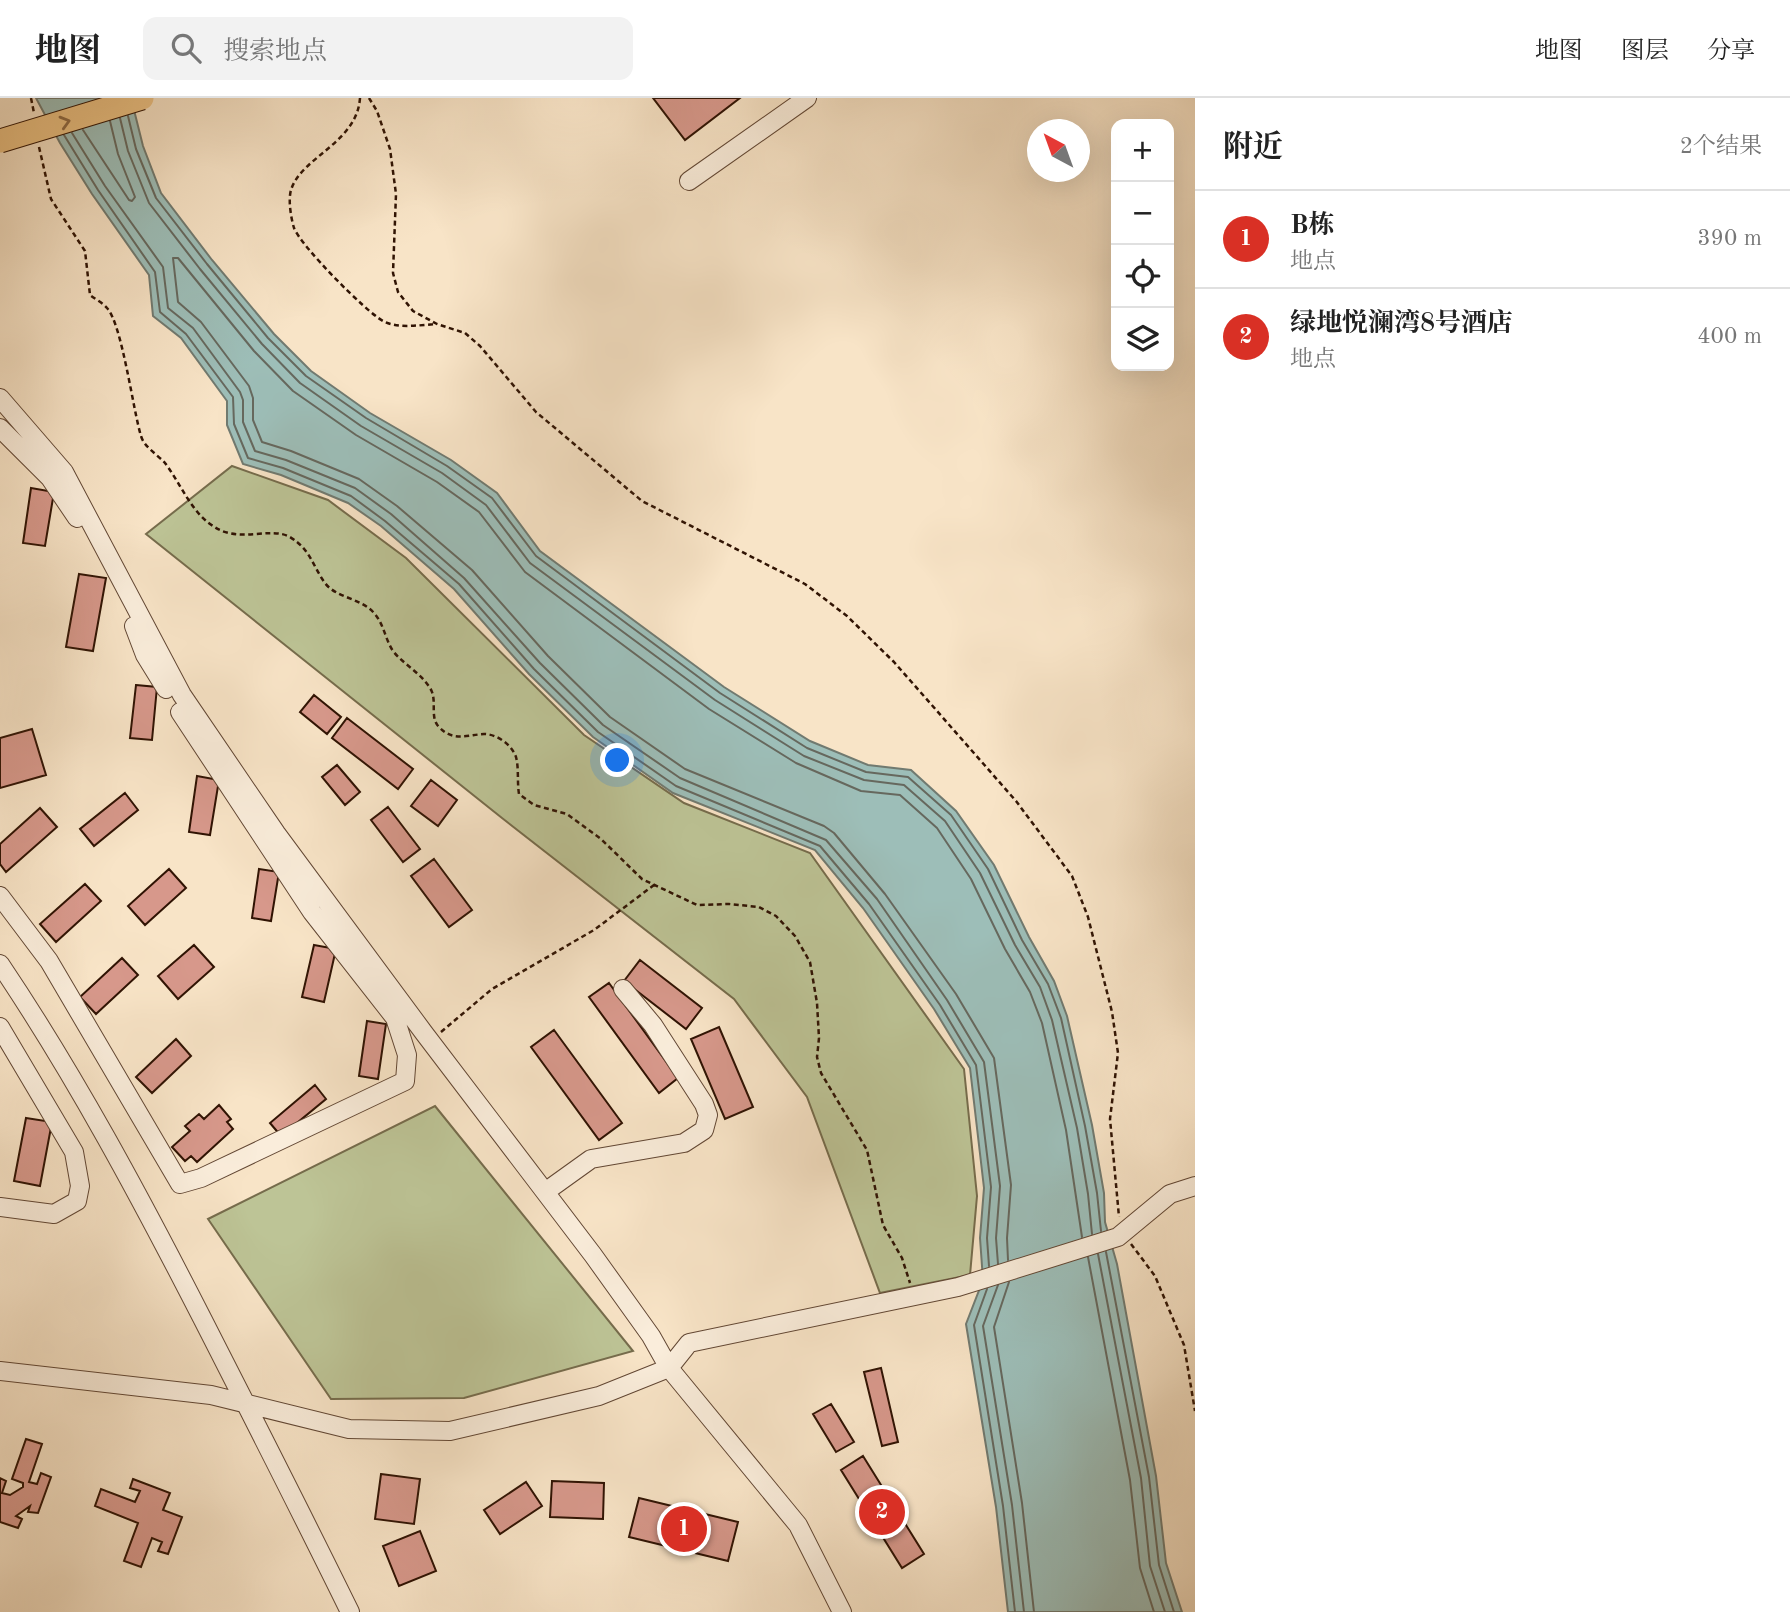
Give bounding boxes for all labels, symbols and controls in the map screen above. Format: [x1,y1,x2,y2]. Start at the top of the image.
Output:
search box [143,17,633,80]
icon: search [167,29,205,67]
text: 地图 [35,36,101,69]
text: 搜索地点 [223,39,327,65]
text: 地图 [1535,40,1583,64]
text: 图层 [1621,40,1669,64]
text: 分享 [1707,40,1755,64]
one-way arrow [59,116,71,131]
north arrow [1027,119,1090,182]
map controls [1111,119,1174,371]
button: + [1111,119,1174,182]
text: 附近 [1223,133,1283,163]
text: 2个结果 [1680,135,1762,158]
button: − [1111,182,1174,245]
text: B栋 [1290,213,1334,239]
text: 1 [1239,227,1253,250]
text: 390 m [1697,227,1762,250]
button: locate [1111,245,1174,308]
text: 地点 [1290,250,1336,273]
button: layers [1111,308,1174,371]
text: 绿地悦澜湾8号酒店 [1290,311,1513,337]
text: 2 [1239,325,1253,348]
text: 400 m [1697,325,1762,348]
text: 地点 [1290,348,1336,371]
your location [600,743,634,777]
pin: 2 [859,1486,905,1538]
pin: 1 [661,1503,707,1555]

